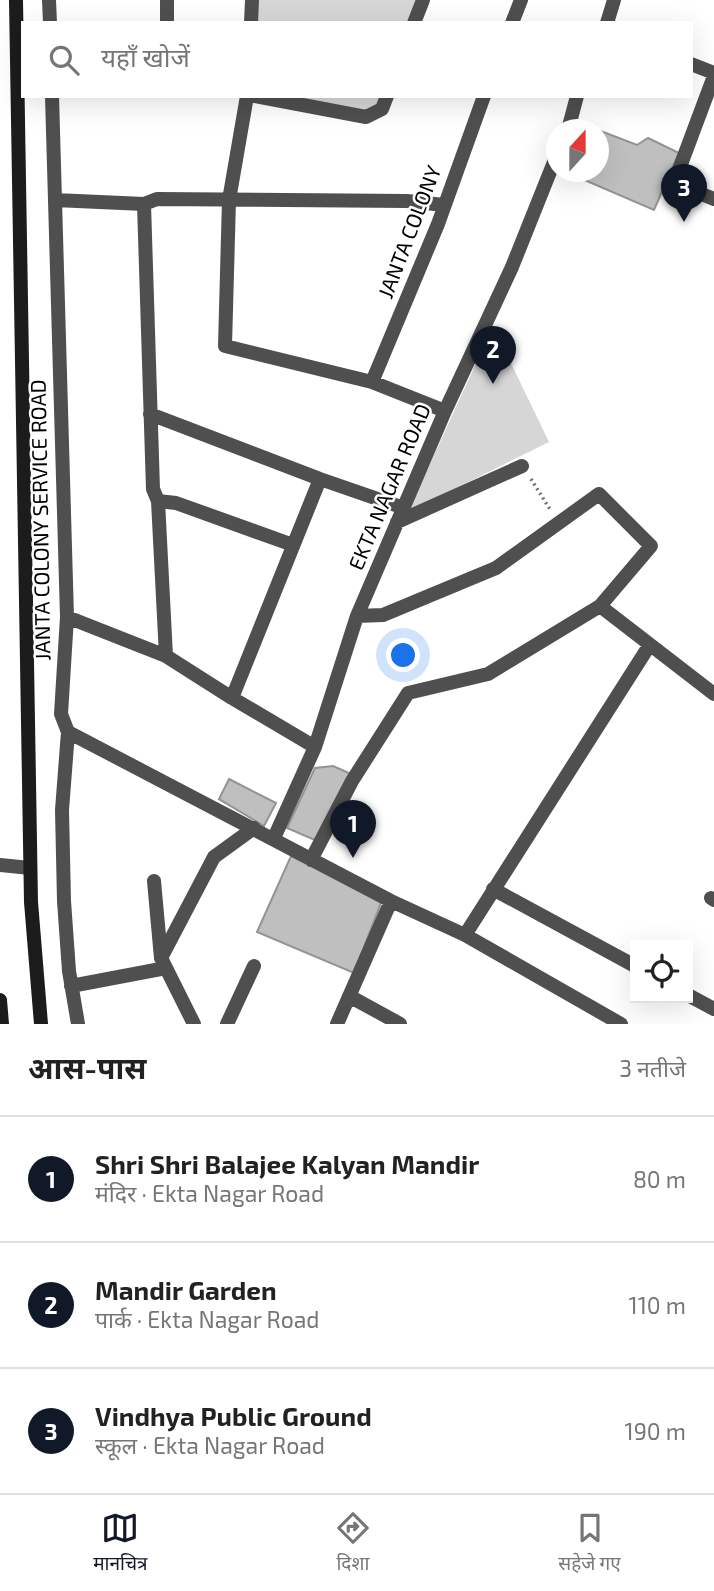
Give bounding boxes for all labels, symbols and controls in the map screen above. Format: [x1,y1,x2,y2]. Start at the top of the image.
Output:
search box [21,21,693,98]
icon: search [45,41,83,79]
text: यहाँ खोजें [101,41,190,72]
north arrow [546,119,609,182]
street label: JANTA COLONY [372,161,445,301]
pin: 3 [661,164,707,222]
pin: 2 [470,326,516,384]
street label: JANTA COLONY SERVICE ROAD [25,379,54,661]
street label: EKTA NAGAR ROAD [342,400,435,573]
your location [386,638,420,672]
pin: 1 [330,800,376,858]
map controls [630,940,693,1003]
button: locate [630,940,693,1003]
text: आस-पास [28,1049,146,1085]
text: 3 नतीजे [619,1054,686,1082]
text: Shri Shri Balajee Kalyan Mandir [95,1148,479,1179]
text: 1 [46,1165,56,1193]
text: 80 m [633,1165,686,1193]
text: मंदिर · Ekta Nagar Road [95,1179,324,1207]
text: Mandir Garden [95,1274,277,1305]
text: 2 [44,1291,58,1319]
text: 110 m [629,1291,686,1319]
text: पार्क · Ekta Nagar Road [95,1305,320,1333]
text: Vindhya Public Ground [95,1400,372,1431]
text: 3 [44,1417,58,1445]
text: 190 m [625,1417,686,1445]
text: स्कूल · Ekta Nagar Road [95,1431,325,1459]
tab: मानचित्र [93,1509,148,1578]
tab: दिशा [334,1509,372,1578]
tab: सहेजे गए [558,1509,621,1578]

